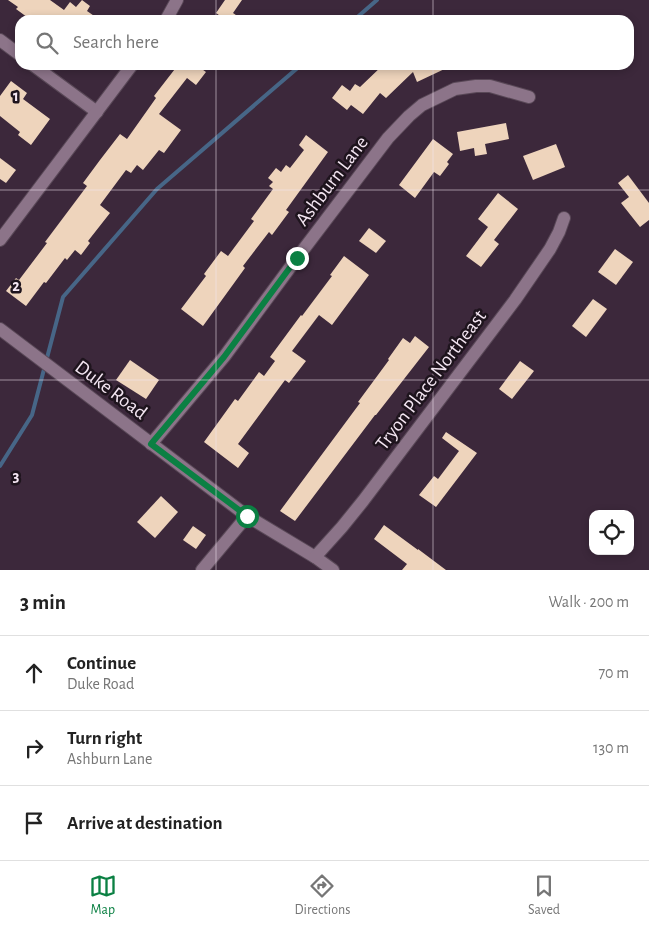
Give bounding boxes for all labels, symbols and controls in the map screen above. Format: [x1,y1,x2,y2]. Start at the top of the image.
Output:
search box [15,15,634,70]
icon: search [33,29,61,57]
text: Search here [73,33,159,52]
text: 1 [13,88,19,104]
street label: Ashburn Lane [292,132,372,230]
route end [286,247,309,270]
text: 2 [12,278,20,294]
street label: Tryon Place Northeast [372,306,490,454]
street label: Duke Road [71,357,151,423]
text: 3 [13,468,20,484]
route start [236,505,259,528]
map controls [589,510,634,555]
button: locate [589,510,634,555]
text: 3 min [20,592,66,613]
text: Walk · 200 m [548,594,629,610]
text: Continue [67,654,136,673]
icon: ahead [20,659,48,687]
text: 70 m [598,665,629,681]
text: Duke Road [67,676,134,692]
text: Turn right [67,729,142,748]
icon: right [20,734,48,762]
text: 130 m [593,740,629,756]
text: Ashburn Lane [67,751,152,767]
icon: arrive [20,809,48,837]
text: Arrive at destination [67,814,223,833]
tab: Map [89,872,117,919]
tab: Directions [295,872,350,919]
tab: Saved [528,872,560,919]

